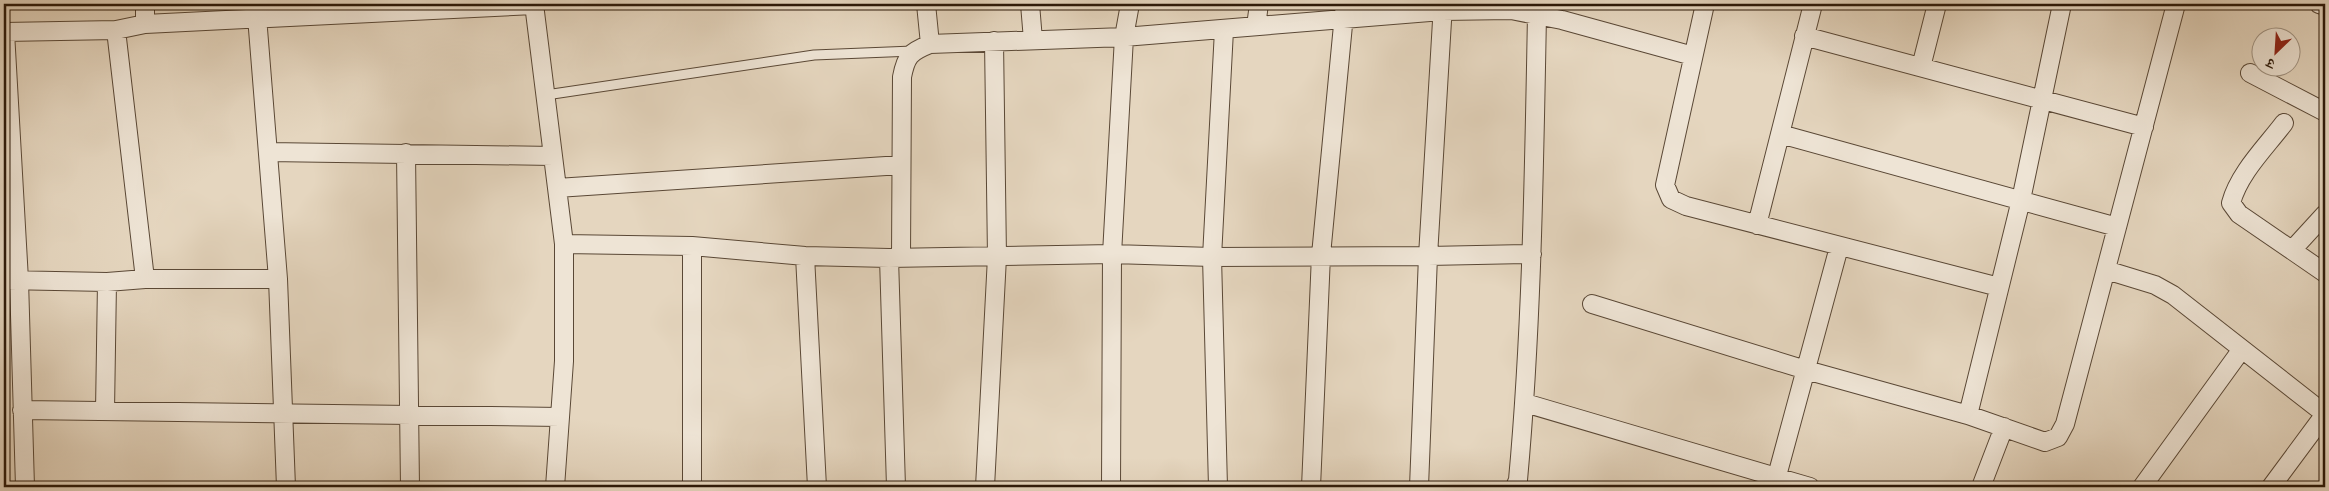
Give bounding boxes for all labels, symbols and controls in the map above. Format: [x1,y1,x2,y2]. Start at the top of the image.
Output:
north arrow [2252,28,2302,78]
text: उ [2263,54,2278,73]

